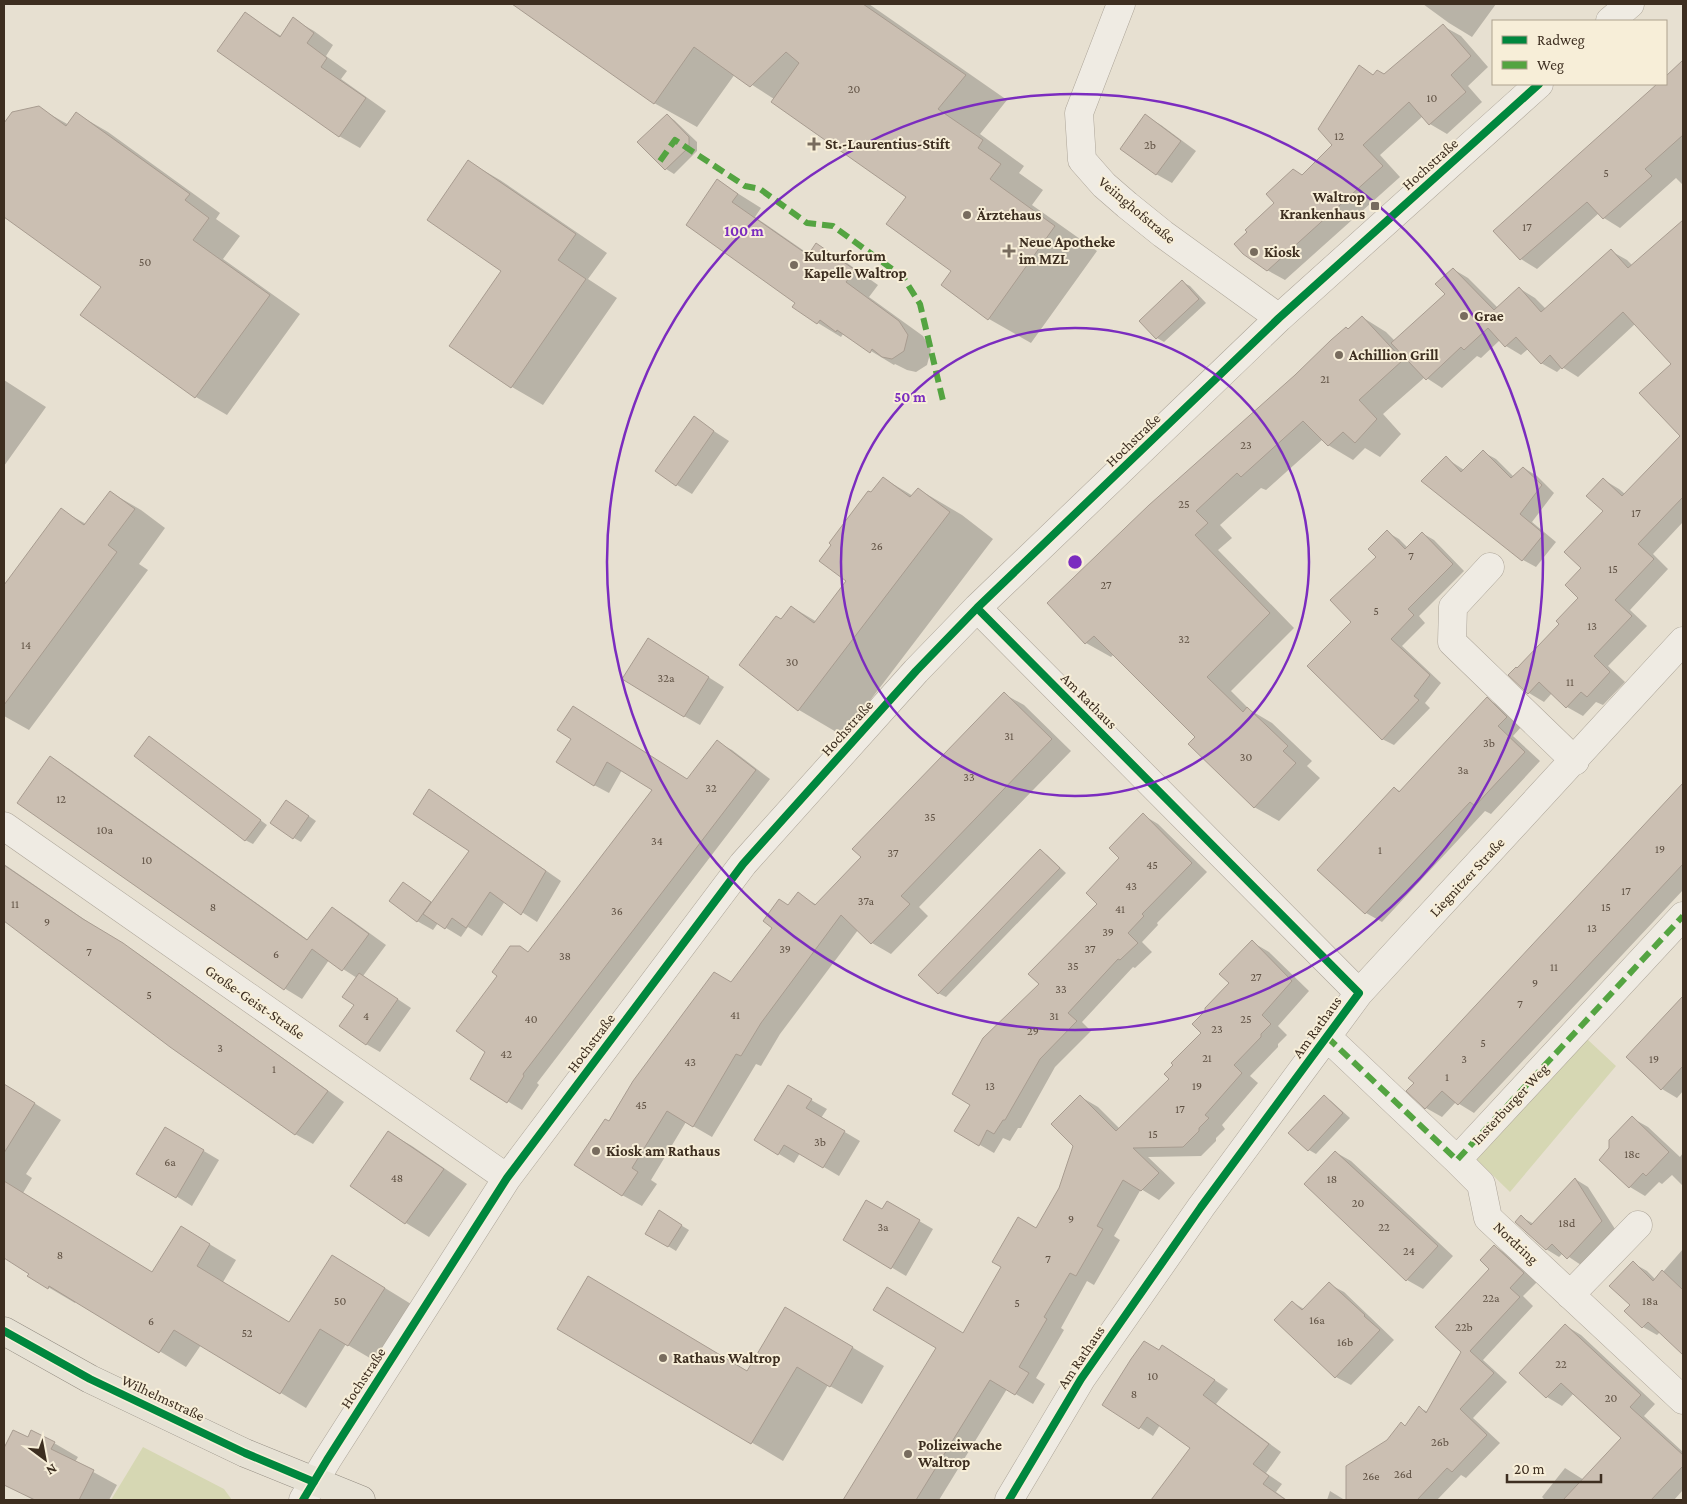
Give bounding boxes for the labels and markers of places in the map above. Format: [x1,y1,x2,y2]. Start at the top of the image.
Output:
place label: St.-Laurentius-Stift [825,136,951,152]
marker: St.-Laurentius-Stift [807,137,821,151]
place label: Waltrop Krankenhaus [1280,189,1365,222]
marker: Waltrop Krankenhaus [1369,200,1381,212]
place label: Ärztehaus [976,207,1041,223]
marker: Ärztehaus [961,209,973,221]
place label: Neue Apotheke im MZL [1019,234,1115,267]
place label: Kiosk [1264,244,1301,260]
marker: Neue Apotheke im MZL [1003,245,1015,257]
marker: Kiosk [1248,246,1260,258]
place label: Kulturforum Kapelle Waltrop [804,248,907,281]
marker: Kulturforum Kapelle Waltrop [788,259,800,271]
place label: Grae [1474,308,1504,324]
marker: Grae [1458,310,1470,322]
place label: Achillion Grill [1348,347,1439,363]
marker: Achillion Grill [1333,349,1345,361]
centre of rings [1066,553,1084,571]
place label: Kiosk am Rathaus [606,1143,720,1159]
marker: Kiosk am Rathaus [590,1145,602,1157]
place label: Rathaus Waltrop [673,1350,780,1366]
marker: Rathaus Waltrop [657,1352,669,1364]
place label: Polizeiwache Waltrop [917,1437,1002,1470]
marker: Polizeiwache Waltrop [902,1448,914,1460]

